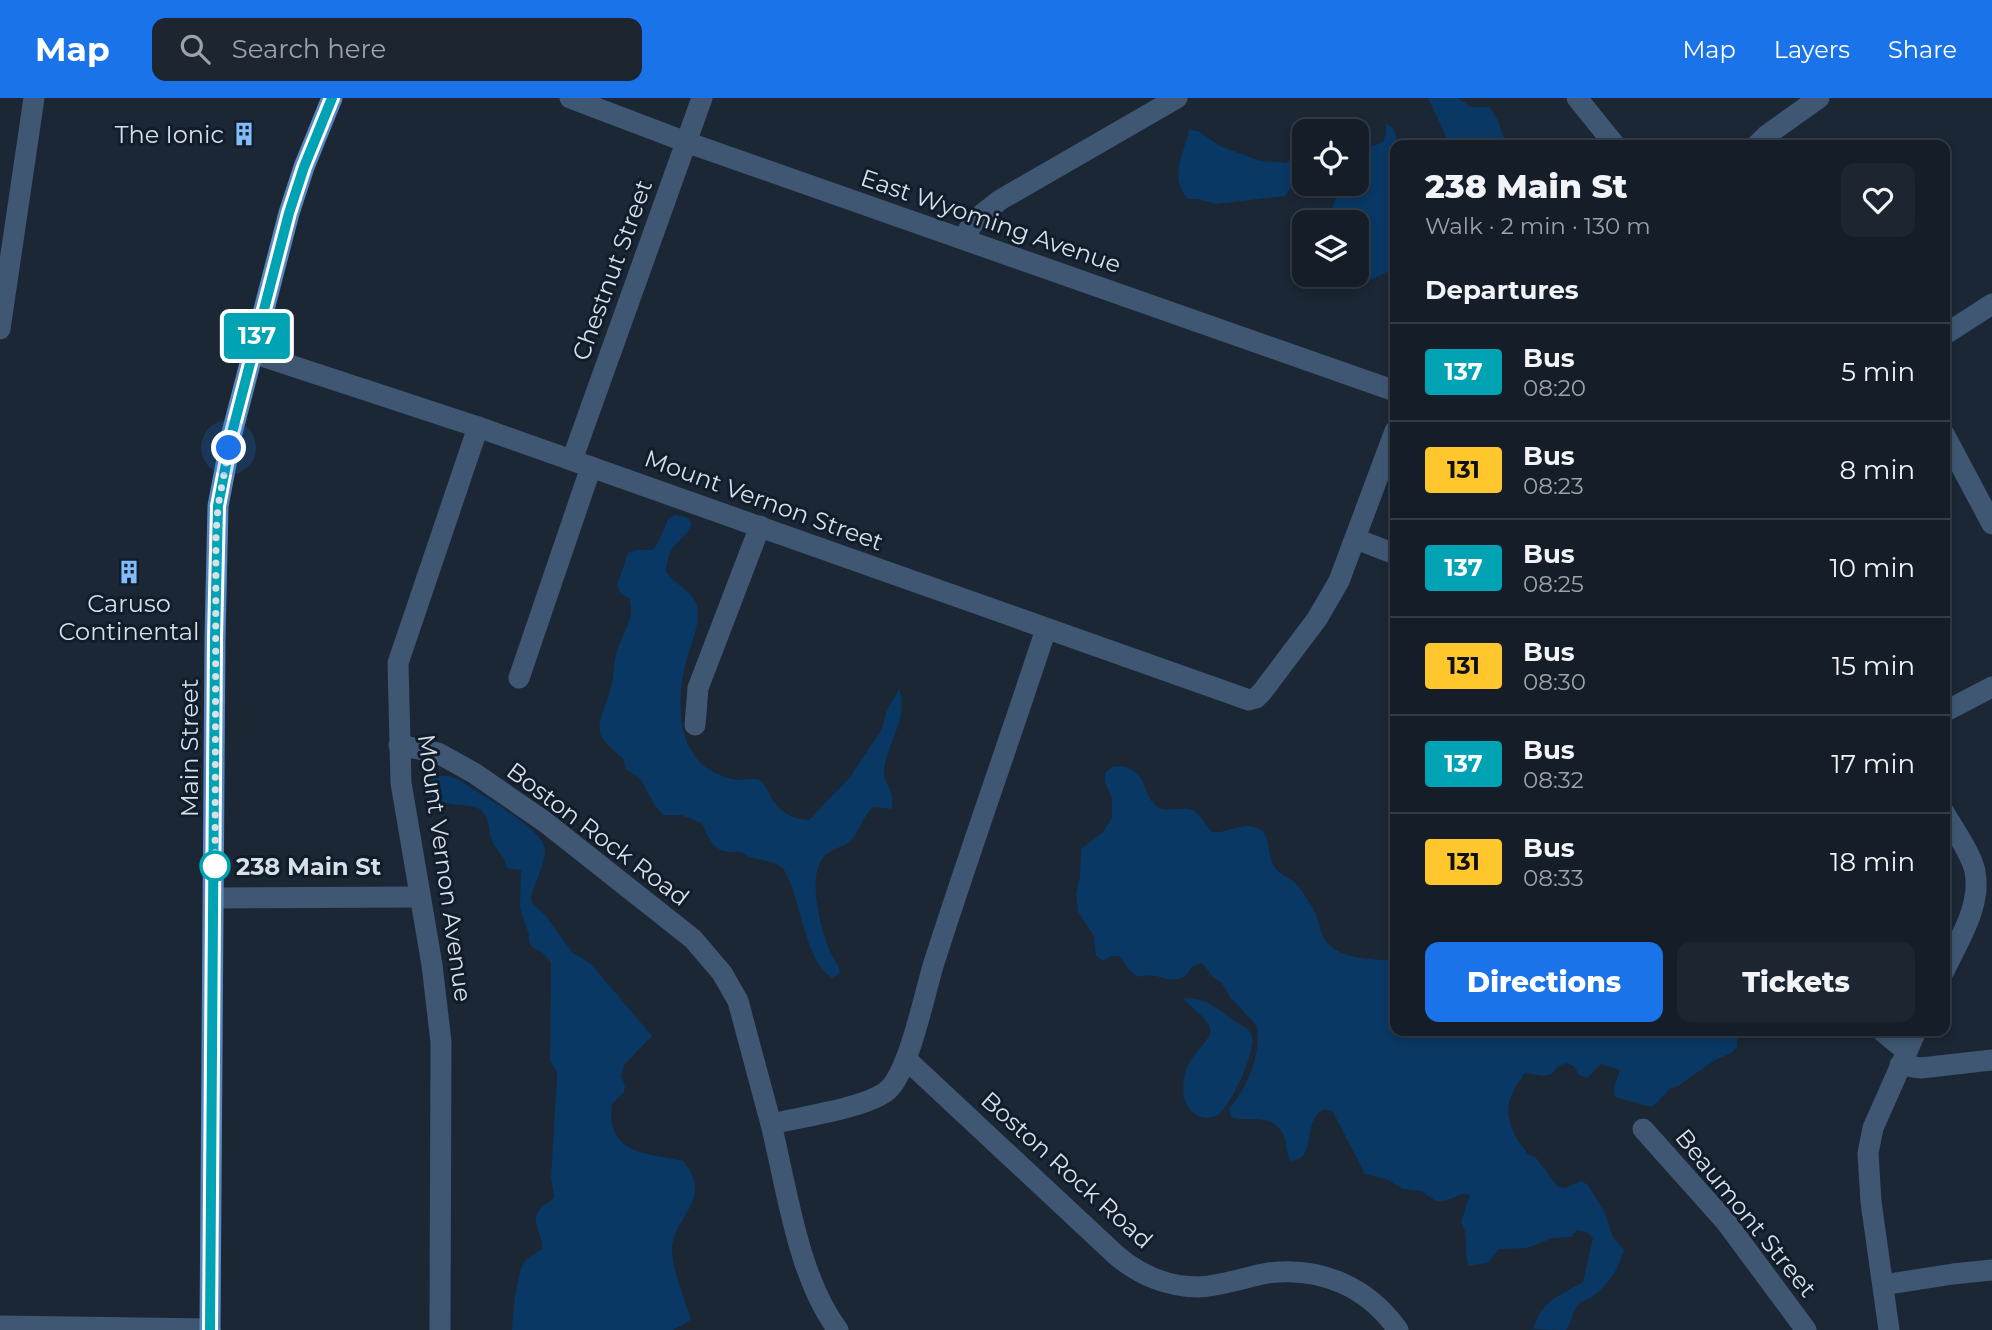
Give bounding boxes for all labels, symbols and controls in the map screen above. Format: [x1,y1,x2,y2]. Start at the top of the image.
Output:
search box [152,18,642,81]
text: Map [35,29,110,69]
icon: search [176,30,214,68]
text: Search here [232,33,386,65]
text: Map [1682,35,1736,64]
text: Layers [1774,35,1850,64]
text: Share [1888,35,1957,64]
map controls [1292,119,1369,287]
button: locate [1292,119,1369,196]
place label: The Ionic [115,120,224,149]
building icon: The Ionic [230,120,258,148]
street label: East Wyoming Avenue [857,163,1125,279]
button: heart [1841,163,1915,237]
text: 238 Main St [1425,166,1628,206]
street label: Chestnut Street [566,175,658,364]
button: layers [1292,210,1369,287]
text: Walk · 2 min · 130 m [1425,212,1651,240]
text: Departures [1425,274,1579,306]
line badge: 137 [217,313,297,359]
text: 137 [238,321,276,350]
text: Bus [1523,342,1575,374]
text: 5 min [1841,356,1915,388]
text: 137 [1444,357,1483,386]
text: 08:20 [1523,374,1586,402]
your location [211,430,246,465]
text: Bus [1523,440,1575,472]
street label: Mount Vernon Street [641,443,888,557]
text: 8 min [1839,454,1915,486]
text: 131 [1447,455,1480,484]
text: 08:23 [1523,472,1584,500]
text: Bus [1523,538,1575,570]
text: 10 min [1829,552,1915,584]
text: 137 [1444,553,1483,582]
building icon: Caruso Continental [115,558,143,586]
text: 08:25 [1523,570,1584,598]
place label: Caruso Continental [59,589,199,646]
text: Bus [1523,636,1575,668]
text: 15 min [1832,650,1915,682]
text: 131 [1447,651,1480,680]
text: 08:30 [1523,668,1586,696]
street label: Main Street [175,678,204,817]
street label: Mount Vernon Avenue [412,732,478,1004]
text: Bus [1523,734,1575,766]
text: 17 min [1831,748,1915,780]
text: 137 [1444,749,1483,778]
street label: Boston Rock Road [501,756,695,912]
text: 08:32 [1523,766,1584,794]
text: Bus [1523,832,1575,864]
text: 18 min [1830,846,1915,878]
text: 131 [1447,847,1480,876]
marker: 238 Main St [200,851,230,881]
place label: 238 Main St [236,852,382,881]
text: 08:33 [1523,864,1584,892]
button: Directions [1425,942,1663,1022]
button: Tickets [1677,942,1915,1022]
street label: Boston Rock Road [975,1085,1159,1255]
street label: Beaumont Street [1669,1123,1823,1303]

